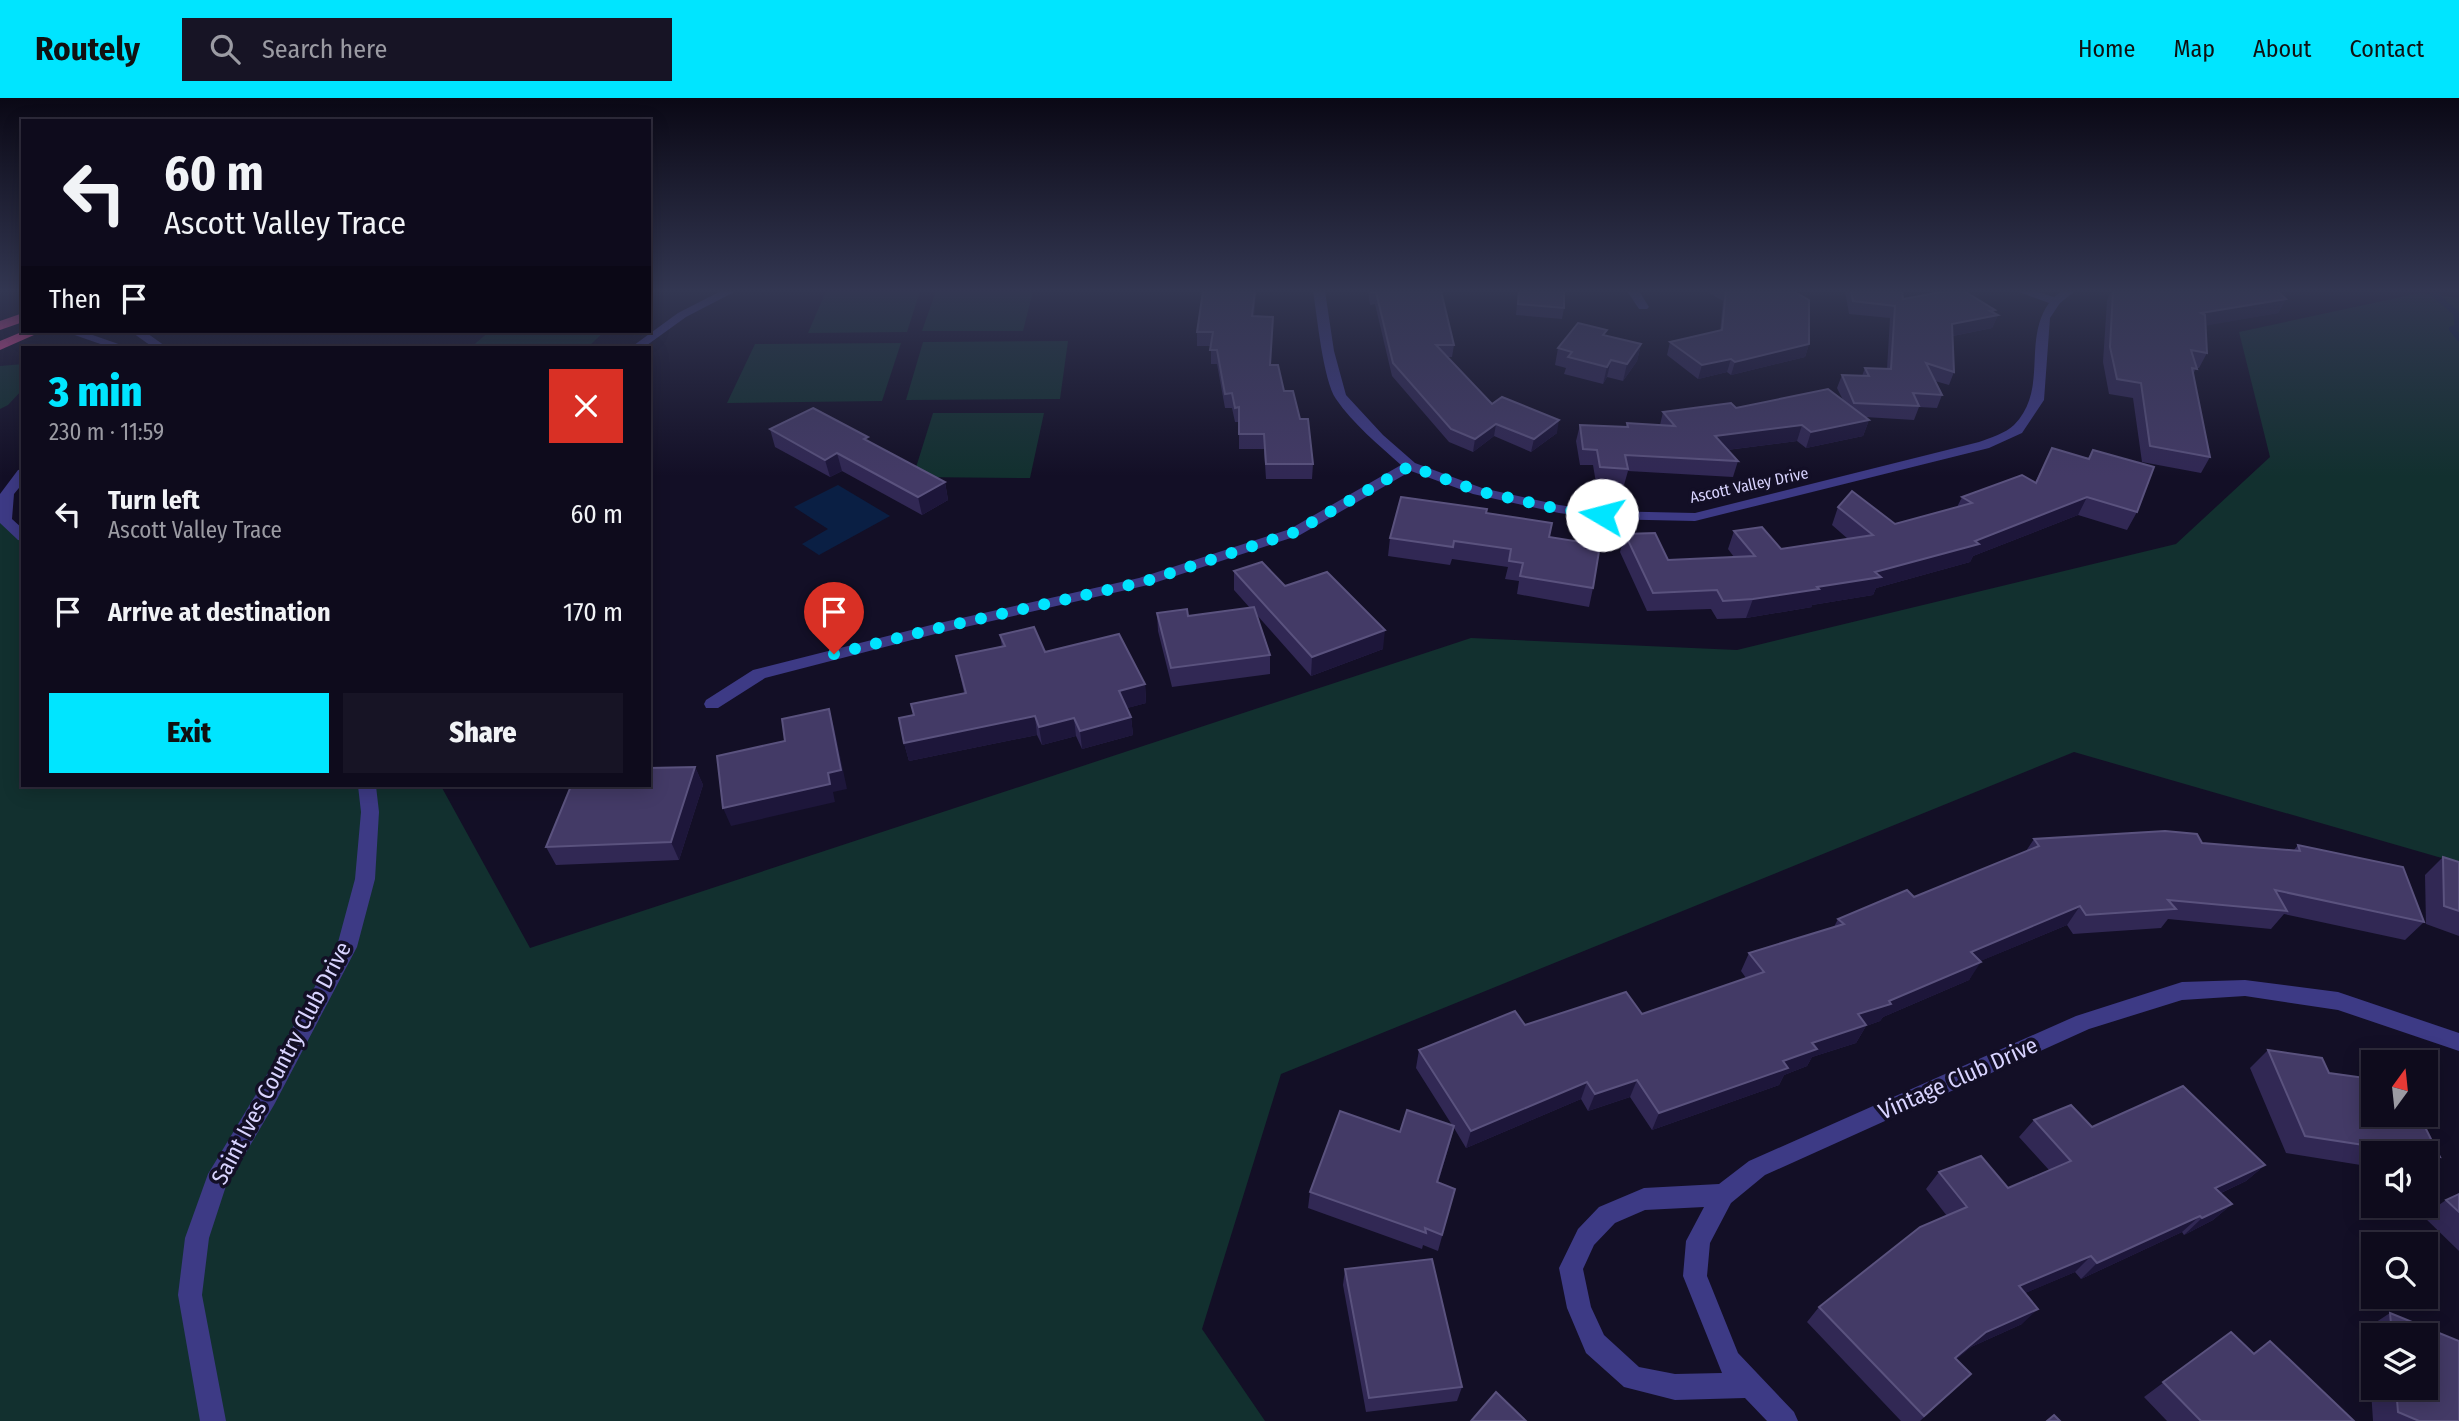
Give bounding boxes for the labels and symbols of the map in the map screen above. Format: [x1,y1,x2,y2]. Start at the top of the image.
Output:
street label: Ascott Valley Drive [1688,463,1810,507]
position arrow [1565,478,1639,552]
pin [804,582,864,654]
street label: Saint Ives Country Club Drive [205,937,357,1189]
street label: Vintage Club Drive [1874,1030,2042,1126]
north arrow [2361,1050,2438,1127]

